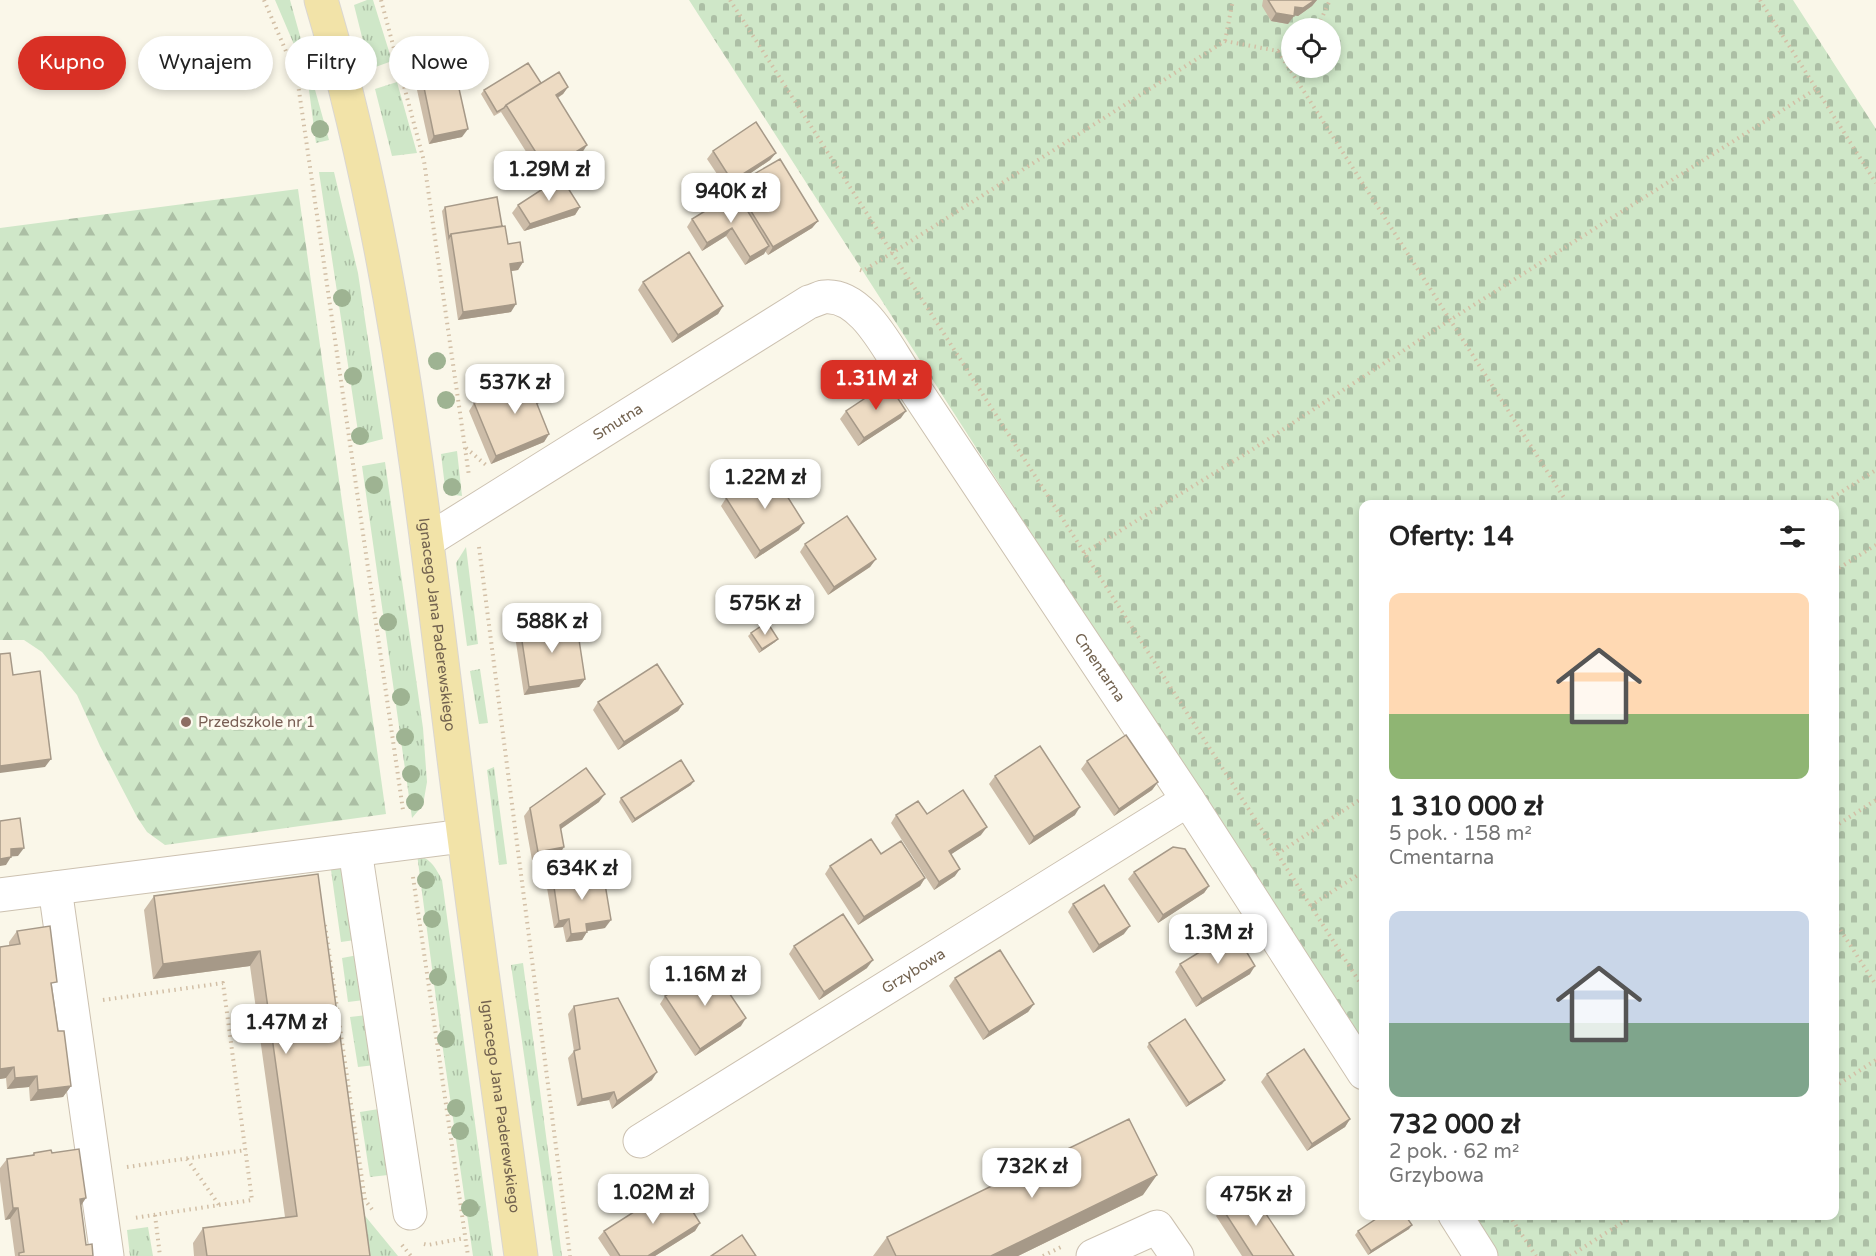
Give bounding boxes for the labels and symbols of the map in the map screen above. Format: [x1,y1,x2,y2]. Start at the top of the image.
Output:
pin: 1.29M zł [487,151,611,202]
pin: 940K zł [676,173,786,224]
pin: 1.31M zł [814,360,938,411]
pin: 537K zł [460,364,570,415]
street label: Smutna [590,399,646,444]
pin: 1.22M zł [703,459,827,510]
street label: Ignacego Jana Paderewskiego [415,517,459,732]
pin: 575K zł [710,585,820,636]
pin: 588K zł [497,603,607,654]
street label: Cmentarna [1070,629,1129,705]
place label: Przedszkole nr 1 [198,713,315,731]
marker: Przedszkole nr 1 [179,715,193,729]
pin: 634K zł [527,850,637,901]
pin: 1.3M zł [1163,914,1273,965]
street label: Grzybowa [878,944,948,997]
pin: 1.16M zł [643,956,767,1007]
street label: Ignacego Jana Paderewskiego [477,999,524,1214]
pin: 1.47M zł [224,1004,348,1055]
pin: 732K zł [977,1148,1087,1199]
pin: 1.02M zł [591,1174,715,1225]
pin: 475K zł [1201,1176,1311,1227]

